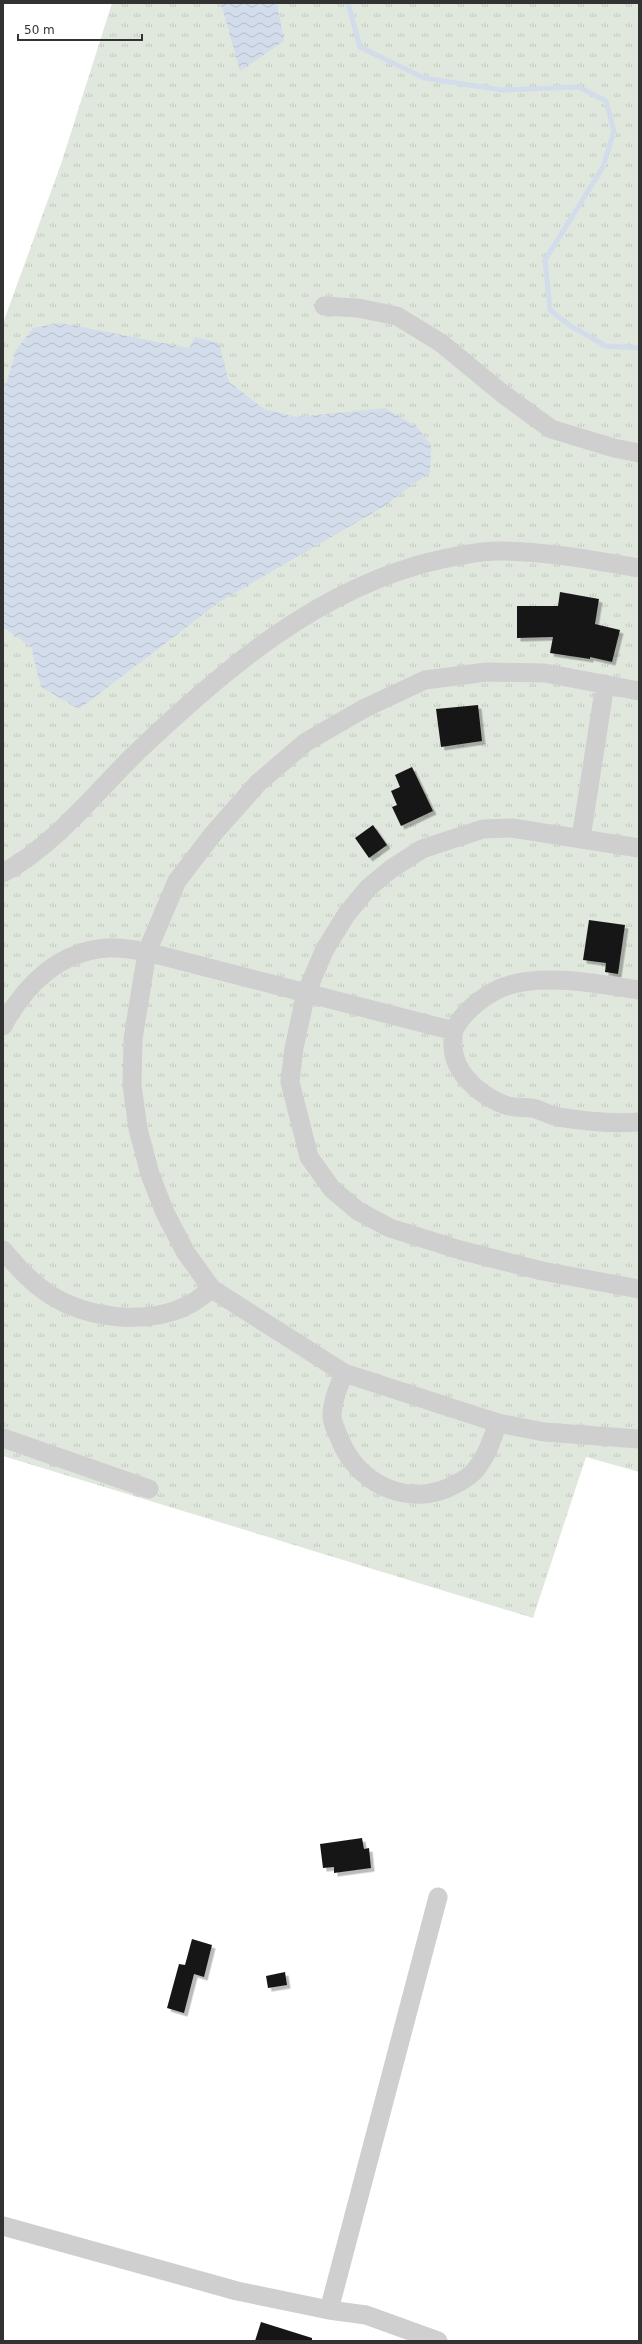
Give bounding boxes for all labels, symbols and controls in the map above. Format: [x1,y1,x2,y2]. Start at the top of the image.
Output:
scale bar [18,16,142,42]
text: 50 m [24,23,55,37]

